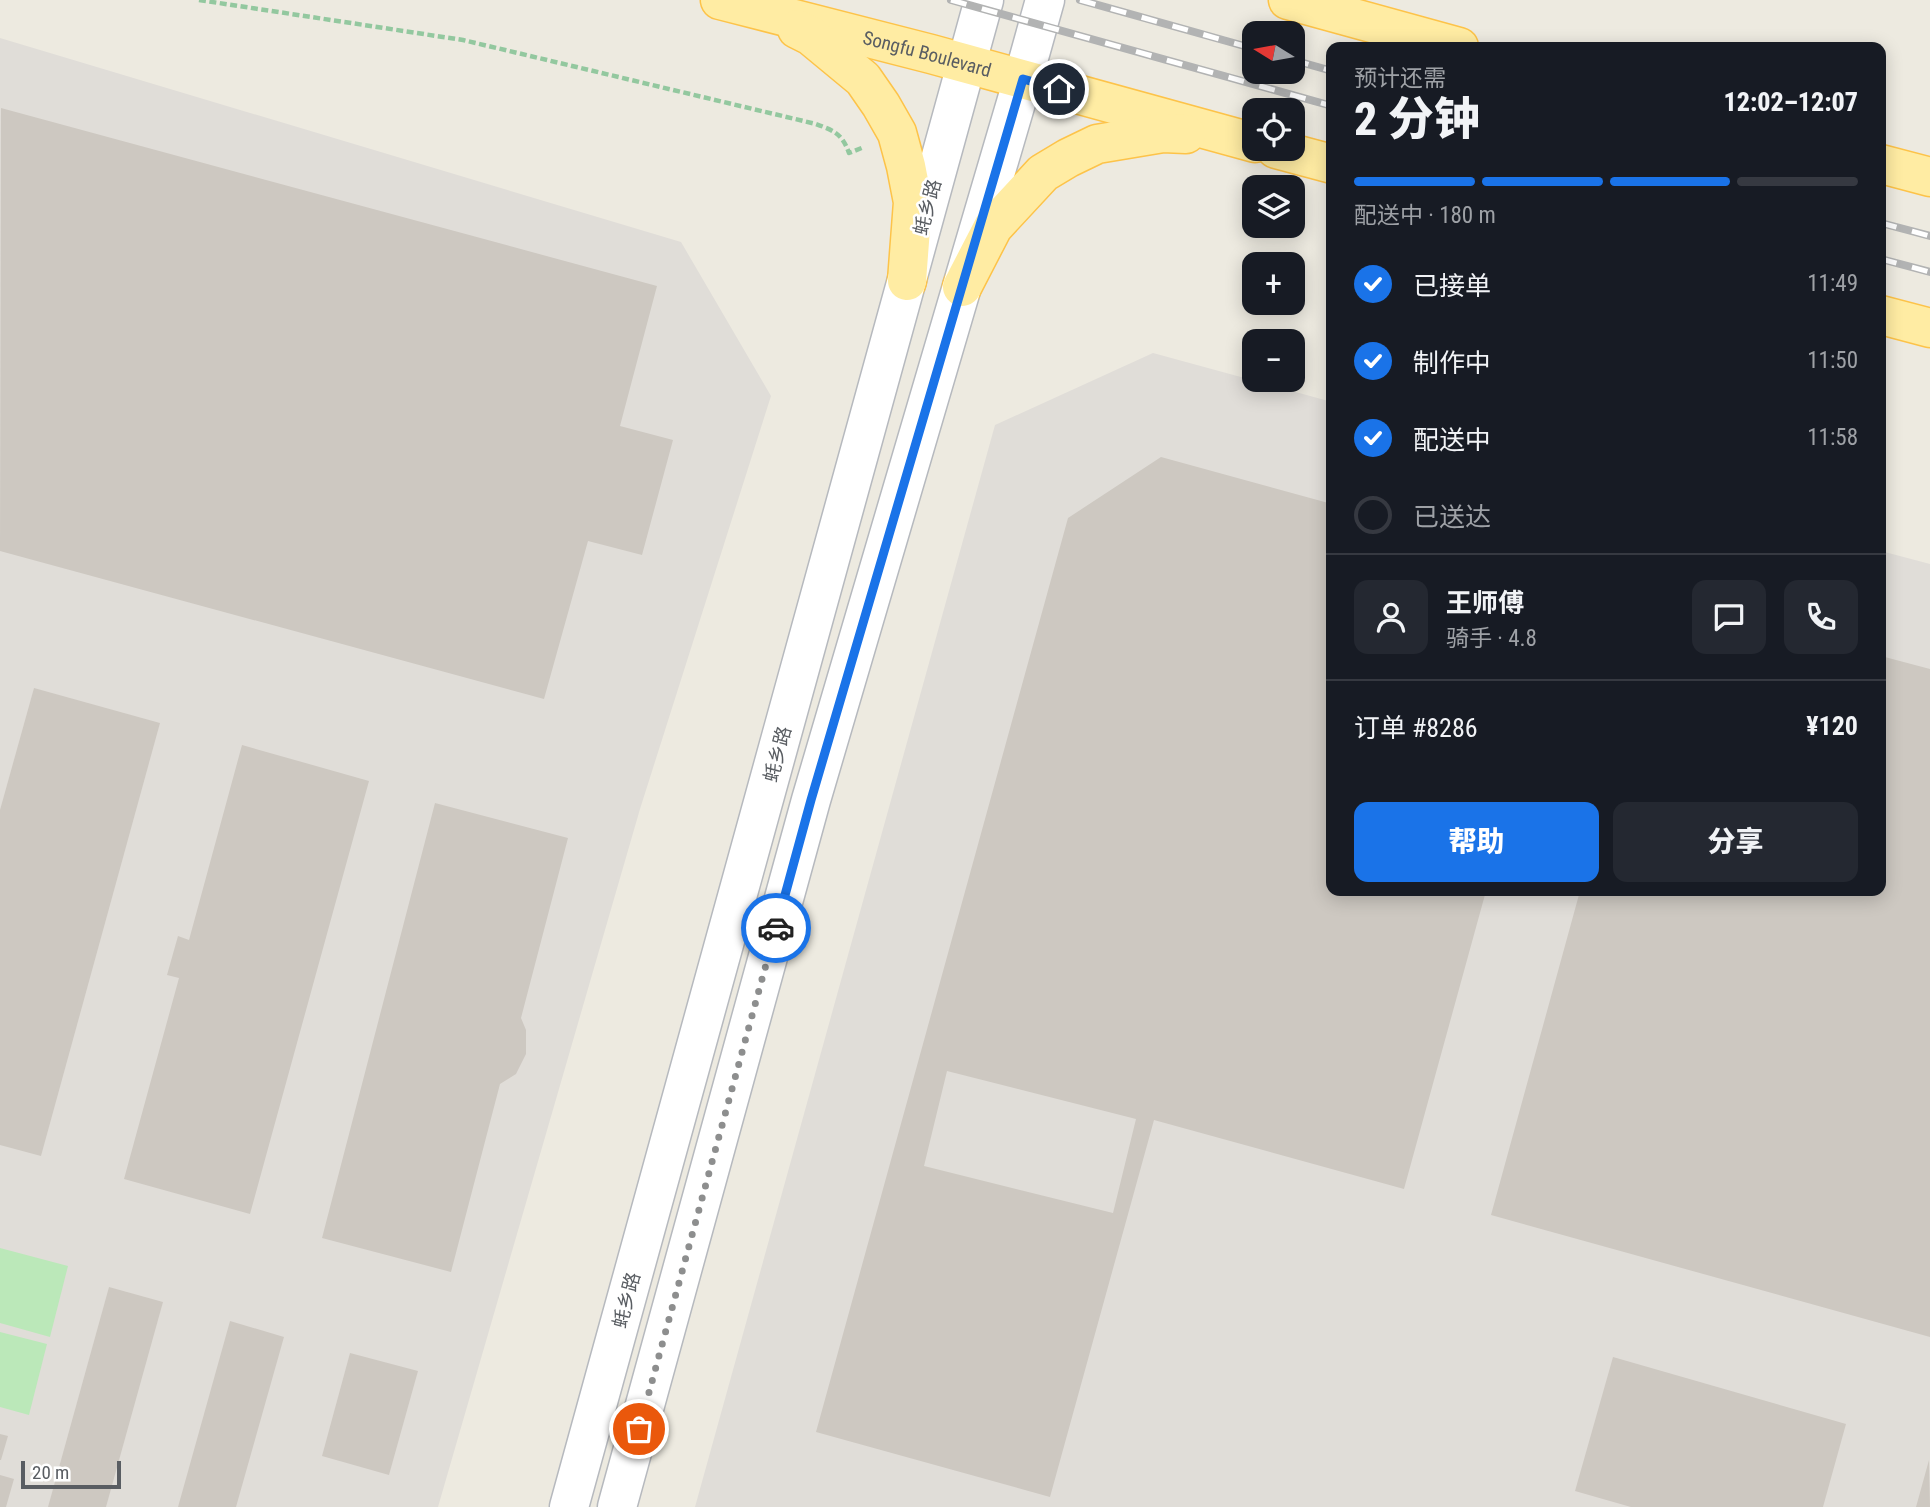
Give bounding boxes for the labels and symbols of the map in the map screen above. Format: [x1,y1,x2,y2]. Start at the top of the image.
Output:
north arrow [1242,21,1306,84]
street label: Songfu Boulevard [860,26,994,82]
pin [1029,59,1089,119]
street label: 蚝乡路 [909,177,946,238]
street label: 蚝乡路 [759,724,796,785]
courier [741,893,811,963]
street label: 蚝乡路 [608,1270,645,1331]
pin [609,1399,669,1459]
scale bar [21,1458,121,1490]

